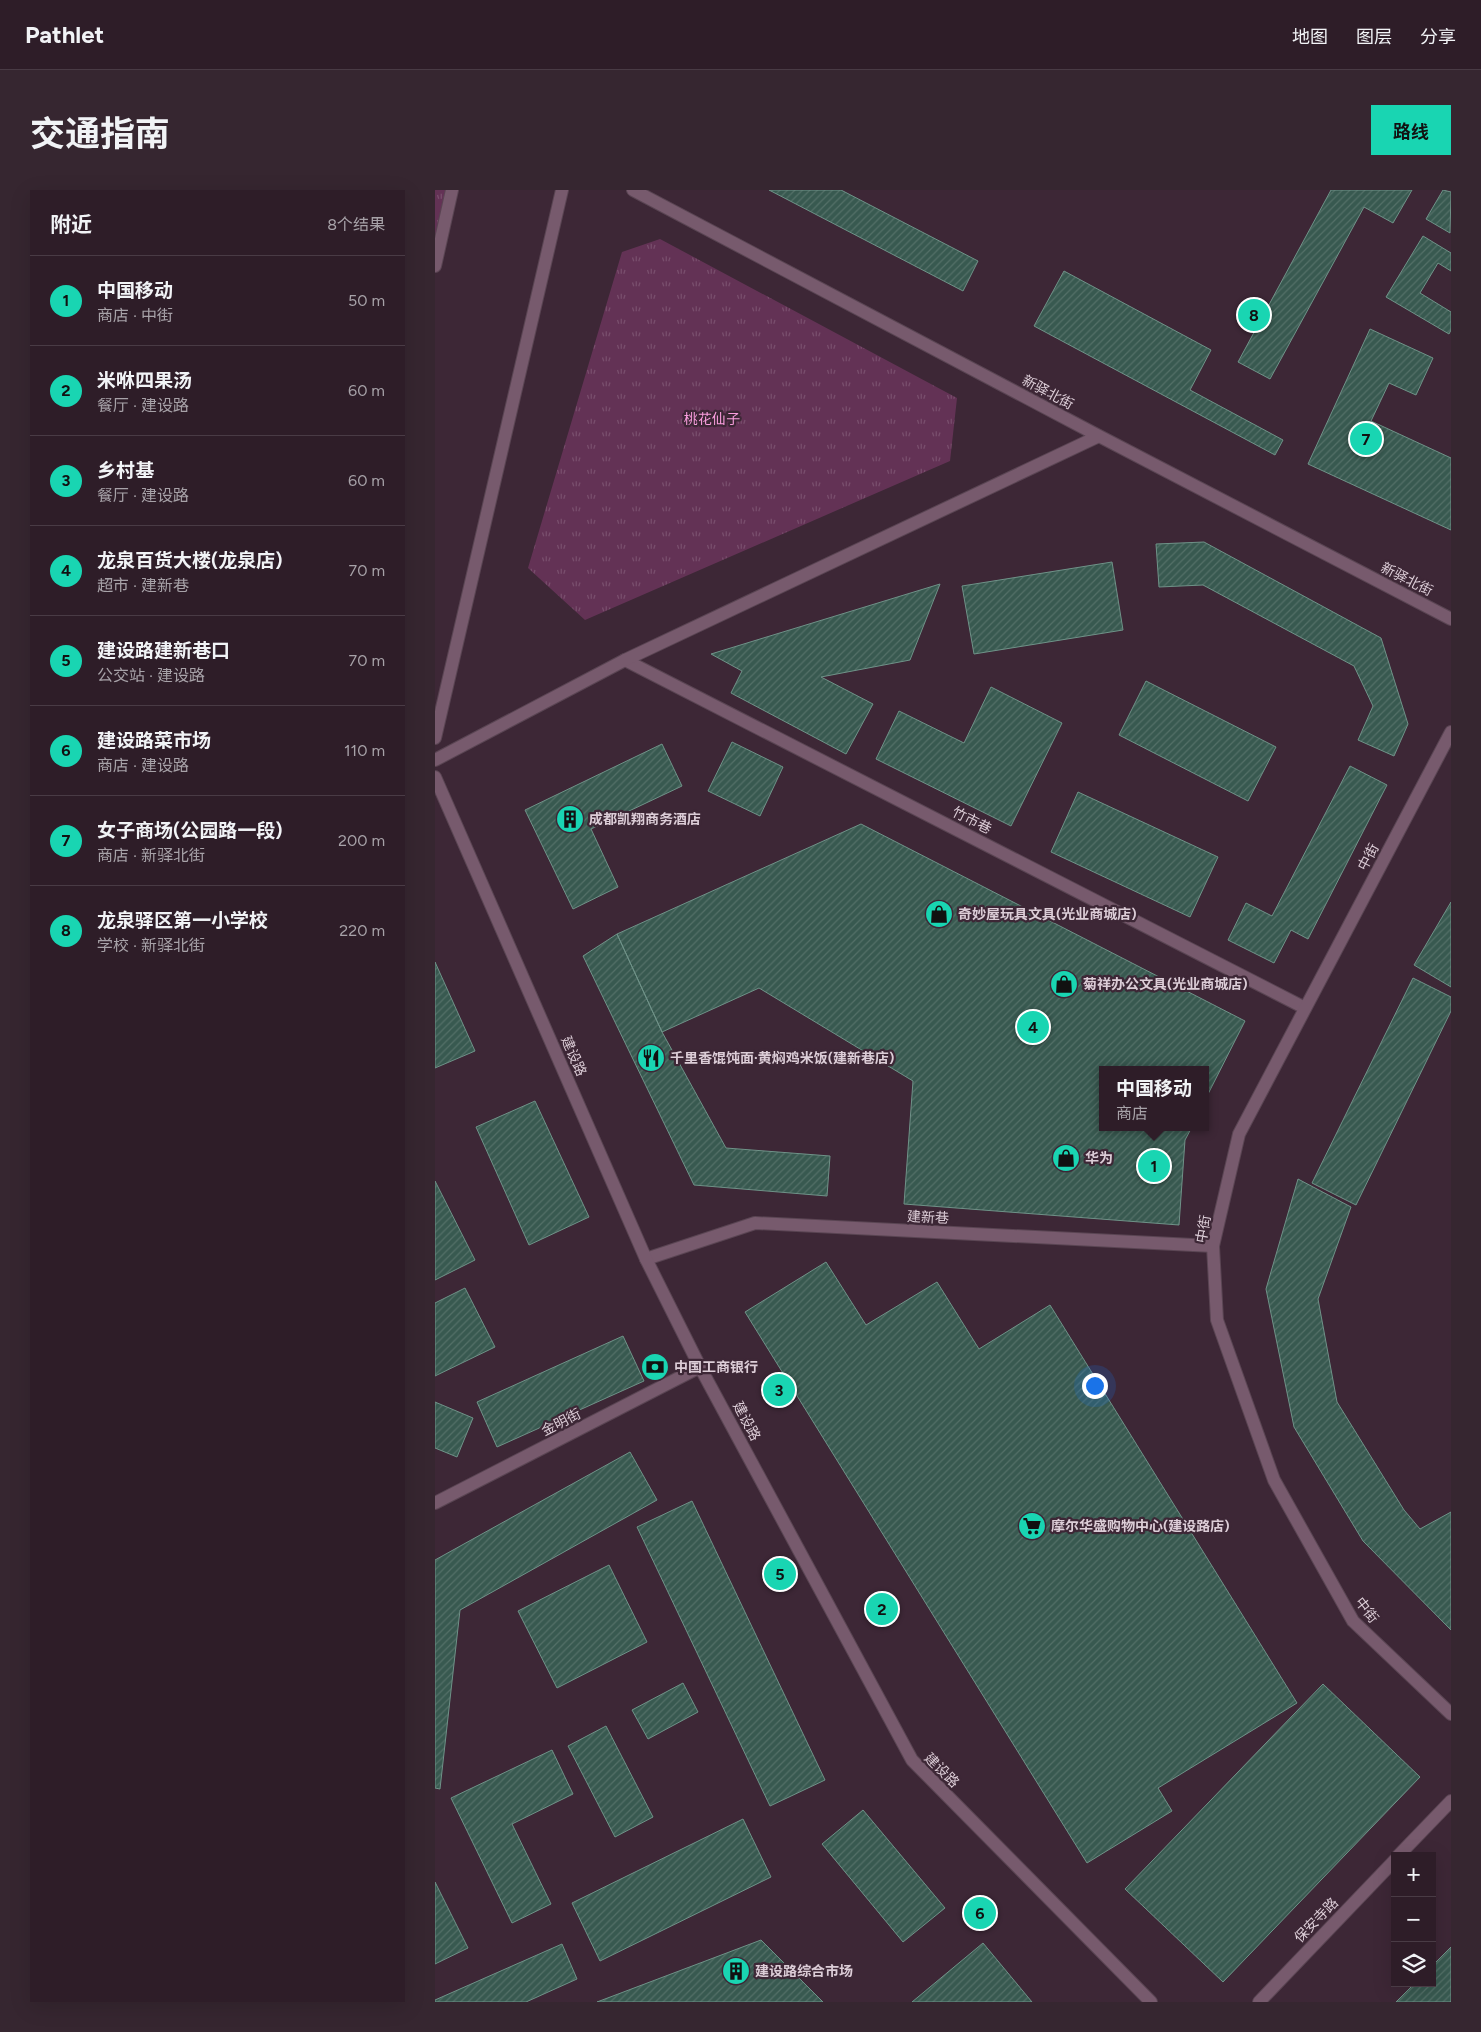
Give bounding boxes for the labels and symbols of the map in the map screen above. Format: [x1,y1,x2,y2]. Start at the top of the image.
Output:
pin: 8 [1238,296,1270,334]
street label: 新驿北街 [1019,372,1076,413]
park label: 桃花仙子 [684,411,740,428]
pin: 7 [1350,420,1382,458]
street label: 新驿北街 [1378,559,1436,600]
street label: 竹市巷 [949,803,994,838]
building icon: 成都凯翔商务酒店 [555,804,585,834]
place label: 成都凯翔商务酒店 [589,811,701,828]
street label: 中街 [1354,841,1383,874]
shop icon: 奇妙屋玩具文具(光业商城店) [924,899,954,929]
place label: 奇妙屋玩具文具(光业商城店) [958,906,1137,923]
shop icon: 菊祥办公文具(光业商城店) [1049,969,1079,999]
place label: 菊祥办公文具(光业商城店) [1083,976,1248,993]
pin: 4 [1017,1008,1049,1046]
street label: 建设路 [557,1034,590,1079]
restaurant icon: 千里香馄饨面·黄焖鸡米饭(建新巷店) [636,1043,666,1073]
place label: 千里香馄饨面·黄焖鸡米饭(建新巷店) [670,1050,894,1067]
shop icon: 华为 [1051,1143,1081,1173]
pin: 1 [1138,1147,1170,1185]
place label: 华为 [1085,1150,1113,1167]
street label: 建新巷 [907,1208,949,1227]
street label: 中街 [1193,1214,1214,1244]
bank icon: 中国工商银行 [640,1352,670,1382]
place label: 中国工商银行 [674,1359,758,1376]
pin: 3 [763,1371,795,1409]
your location [1082,1373,1108,1399]
street label: 建设路 [729,1399,764,1444]
street label: 金明街 [539,1405,584,1440]
supermarket icon: 摩尔华盛购物中心(建设路店) [1017,1511,1047,1541]
place label: 摩尔华盛购物中心(建设路店) [1051,1518,1230,1535]
pin: 5 [764,1555,796,1593]
pin: 2 [866,1590,898,1628]
street label: 中街 [1351,1594,1382,1627]
street label: 建设路 [921,1749,963,1791]
pin: 6 [964,1894,996,1932]
street label: 保安寺路 [1291,1894,1342,1946]
building icon: 建设路综合市场 [721,1956,751,1986]
place label: 建设路综合市场 [755,1963,853,1980]

